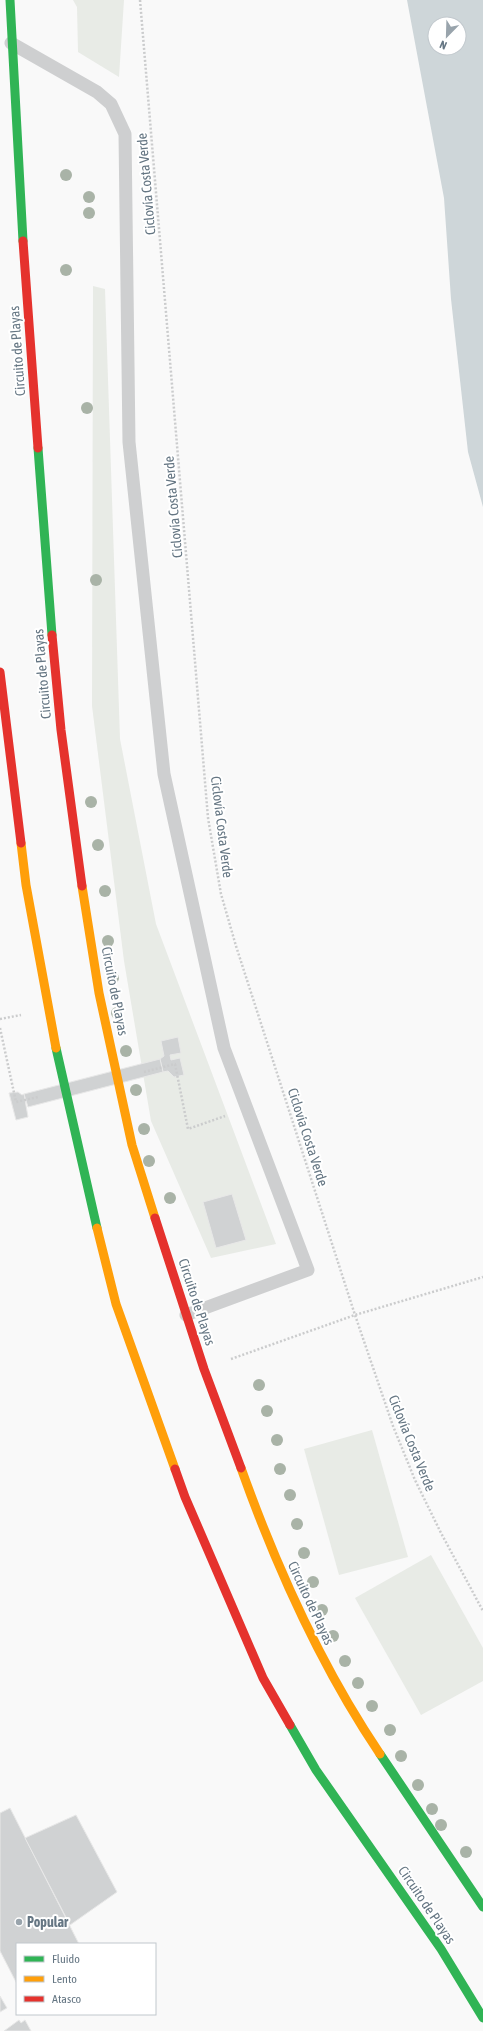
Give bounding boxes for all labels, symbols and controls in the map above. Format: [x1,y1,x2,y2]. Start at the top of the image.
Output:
north arrow [427,16,467,56]
text: N [438,38,448,52]
street label: Ciclovía Costa Verde [134,132,158,236]
street label: Circuito de Playas [6,305,28,397]
street label: Ciclovía Costa Verde [161,455,185,559]
street label: Circuito de Playas [30,628,54,720]
street label: Ciclovía Costa Verde [208,775,236,879]
street label: Circuito de Playas [99,945,131,1037]
street label: Ciclovía Costa Verde [285,1086,331,1188]
street label: Circuito de Playas [175,1257,219,1347]
street label: Ciclovía Costa Verde [385,1393,439,1493]
street label: Circuito de Playas [285,1559,337,1647]
street label: Circuito de Playas [395,1863,459,1947]
place label: Popular [27,1914,69,1930]
marker: Popular [14,1917,24,1927]
legend [16,1943,156,2015]
text: Fluido [52,1952,80,1966]
text: Lento [52,1972,77,1986]
text: Atasco [52,1992,82,2006]

